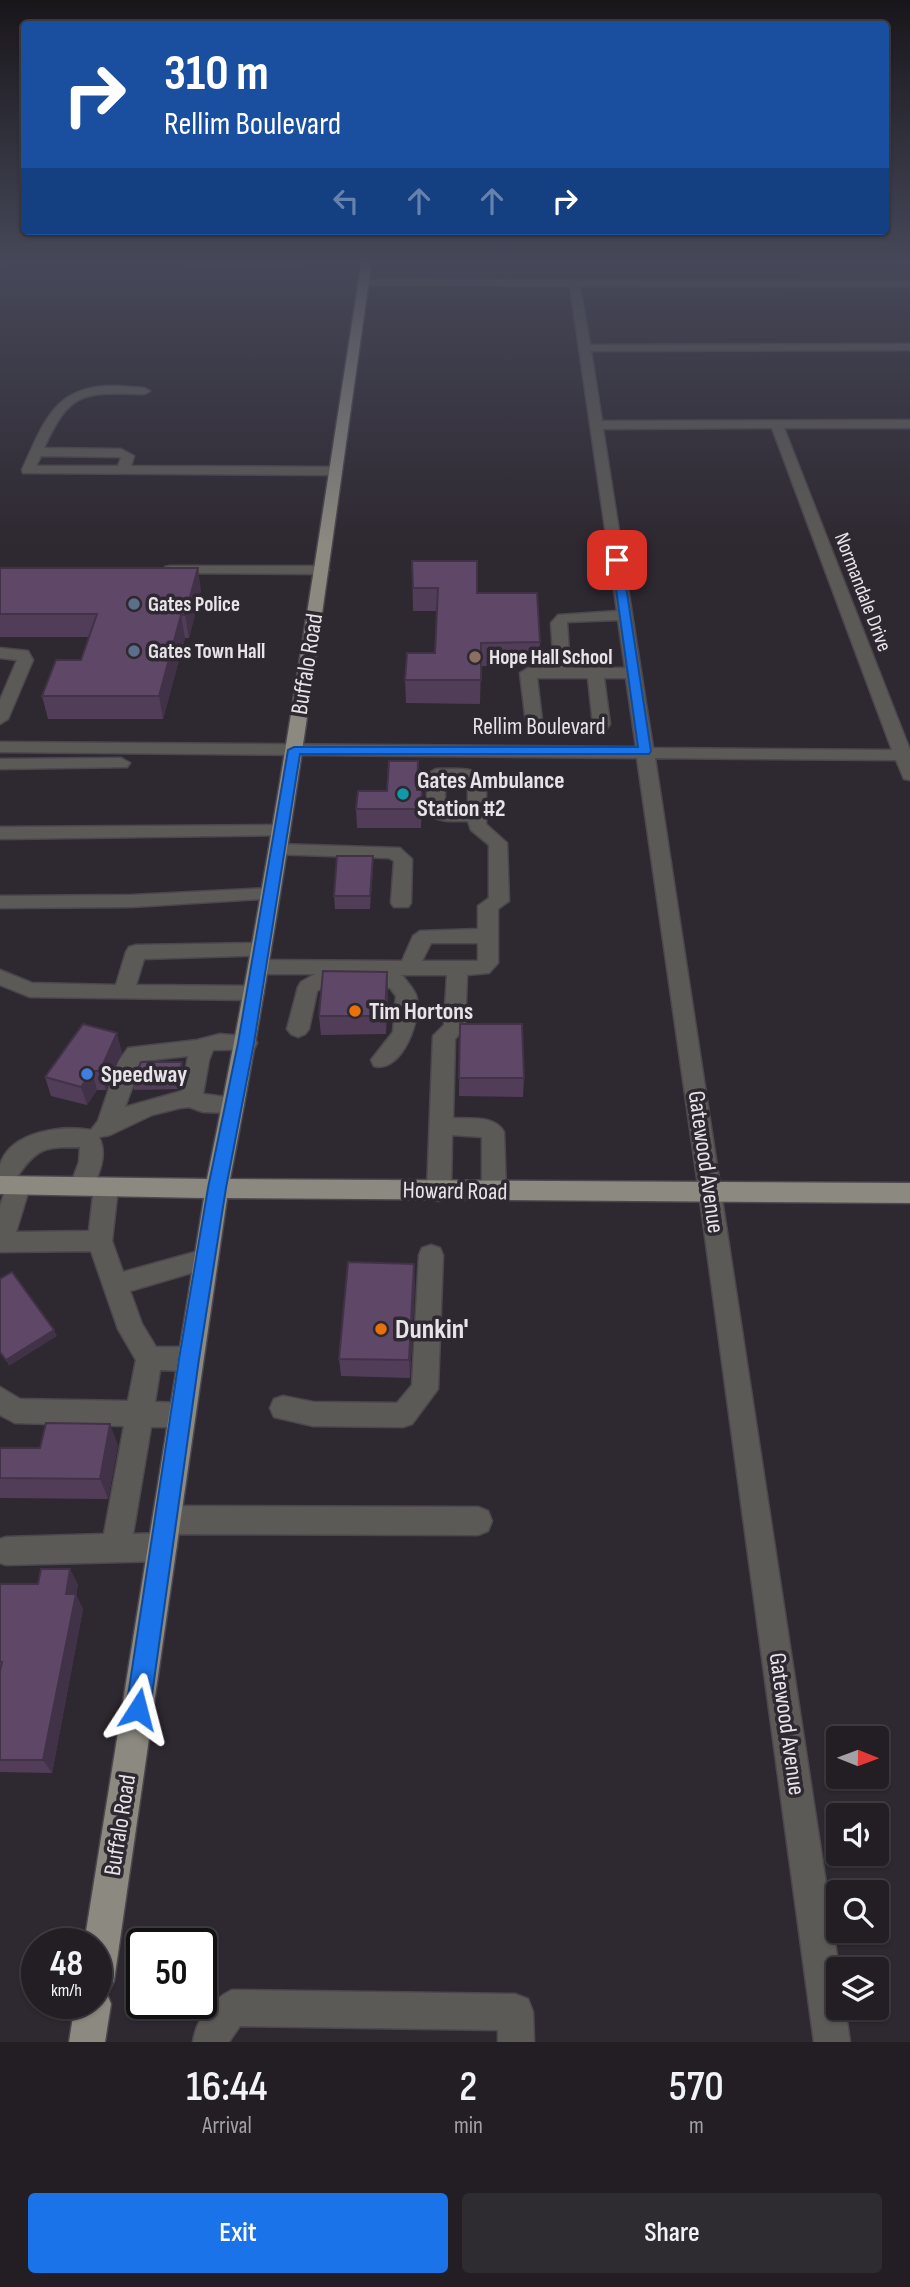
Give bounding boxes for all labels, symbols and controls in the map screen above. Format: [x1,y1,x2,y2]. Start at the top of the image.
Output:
text: 310 m [164,45,269,104]
icon: right [49,49,140,140]
text: Rellim Boulevard [164,105,341,144]
icon: left [327,182,365,220]
icon: ahead [400,182,438,220]
icon: ahead [473,182,511,220]
icon: right [546,182,584,220]
street label: Normandale Drive [829,529,897,655]
pin [587,530,647,590]
icon: arrive [598,541,636,579]
place label: Gates Police [148,592,240,617]
marker: Gates Police [126,596,142,612]
street label: Buffalo Road [285,612,329,716]
place label: Gates Town Hall [148,639,265,664]
marker: Gates Town Hall [126,643,142,659]
place label: Hope Hall School [489,645,613,670]
marker: Hope Hall School [467,649,483,665]
street label: Rellim Boulevard [473,712,605,741]
place label: Gates Ambulance Station #2 [417,766,565,823]
marker: Gates Ambulance Station #2 [395,786,411,802]
place label: Tim Hortons [369,997,473,1026]
marker: Tim Hortons [347,1003,363,1019]
place label: Speedway [101,1060,187,1089]
marker: Speedway [79,1066,95,1082]
street label: Gatewood Avenue [682,1089,730,1235]
street label: Howard Road [402,1176,508,1206]
place label: Dunkin' [395,1313,468,1346]
marker: Dunkin' [373,1321,389,1337]
street label: Gatewood Avenue [763,1651,811,1797]
position arrow [101,1672,175,1746]
north arrow [826,1726,889,1788]
map controls [826,1726,889,2020]
street label: Buffalo Road [98,1773,142,1877]
button: sound [826,1803,889,1866]
button: search [826,1880,889,1943]
speed limit sign: 50 [126,1928,217,2019]
text: 48 [50,1943,83,1986]
button: layers [826,1957,889,2020]
text: km/h [51,1980,82,2001]
text: 16:44 [186,2062,268,2113]
text: 2 [459,2062,477,2113]
text: 570 [669,2062,724,2113]
text: Arrival [202,2112,252,2140]
text: min [454,2112,483,2140]
text: m [689,2112,704,2140]
button: Exit [28,2193,448,2273]
button: Share [462,2193,882,2273]

